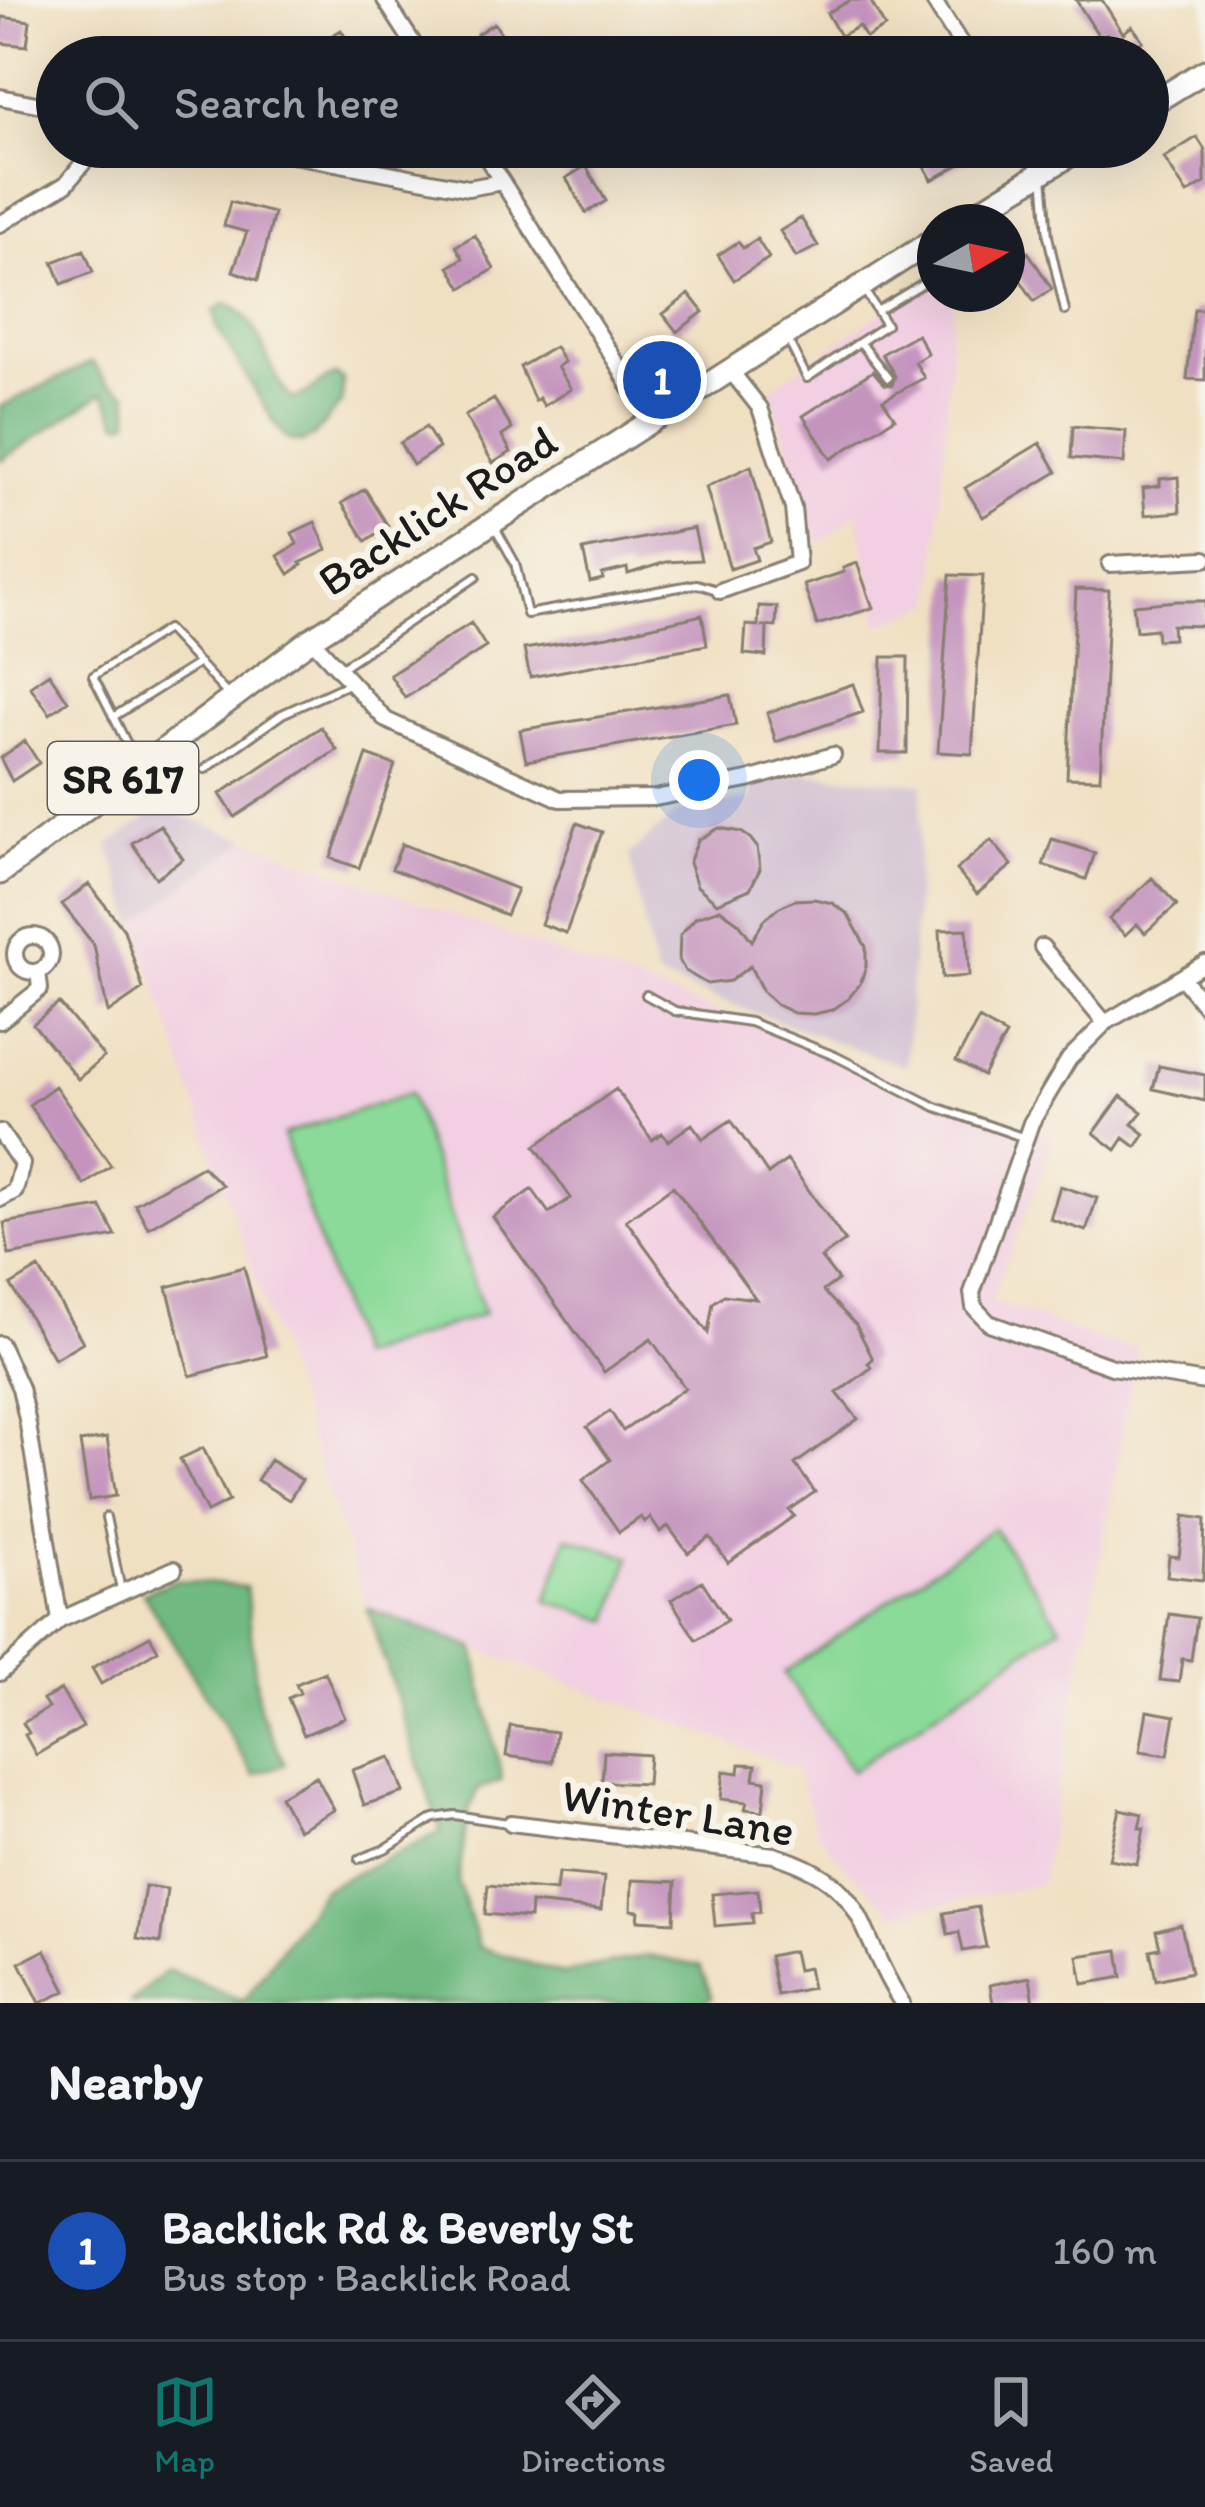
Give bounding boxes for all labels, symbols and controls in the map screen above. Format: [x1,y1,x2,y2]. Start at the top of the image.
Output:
search box [36,36,1169,168]
icon: search [78,69,144,135]
text: Search here [174,75,400,129]
north arrow [917,204,1025,312]
pin: 1 [623,335,701,425]
street label: Backlick Road [308,413,566,607]
road number: SR 617 [48,742,198,814]
your location [669,750,729,810]
street label: Winter Lane [558,1767,798,1857]
text: Nearby [48,2051,203,2112]
text: Backlick Rd & Beverly St [162,2200,633,2254]
text: 1 [78,2227,96,2274]
text: 160 m [1053,2227,1157,2274]
text: Bus stop · Backlick Road [162,2254,571,2301]
tab: Map [152,2369,218,2480]
tab: Directions [521,2369,666,2480]
tab: Saved [969,2369,1053,2480]

